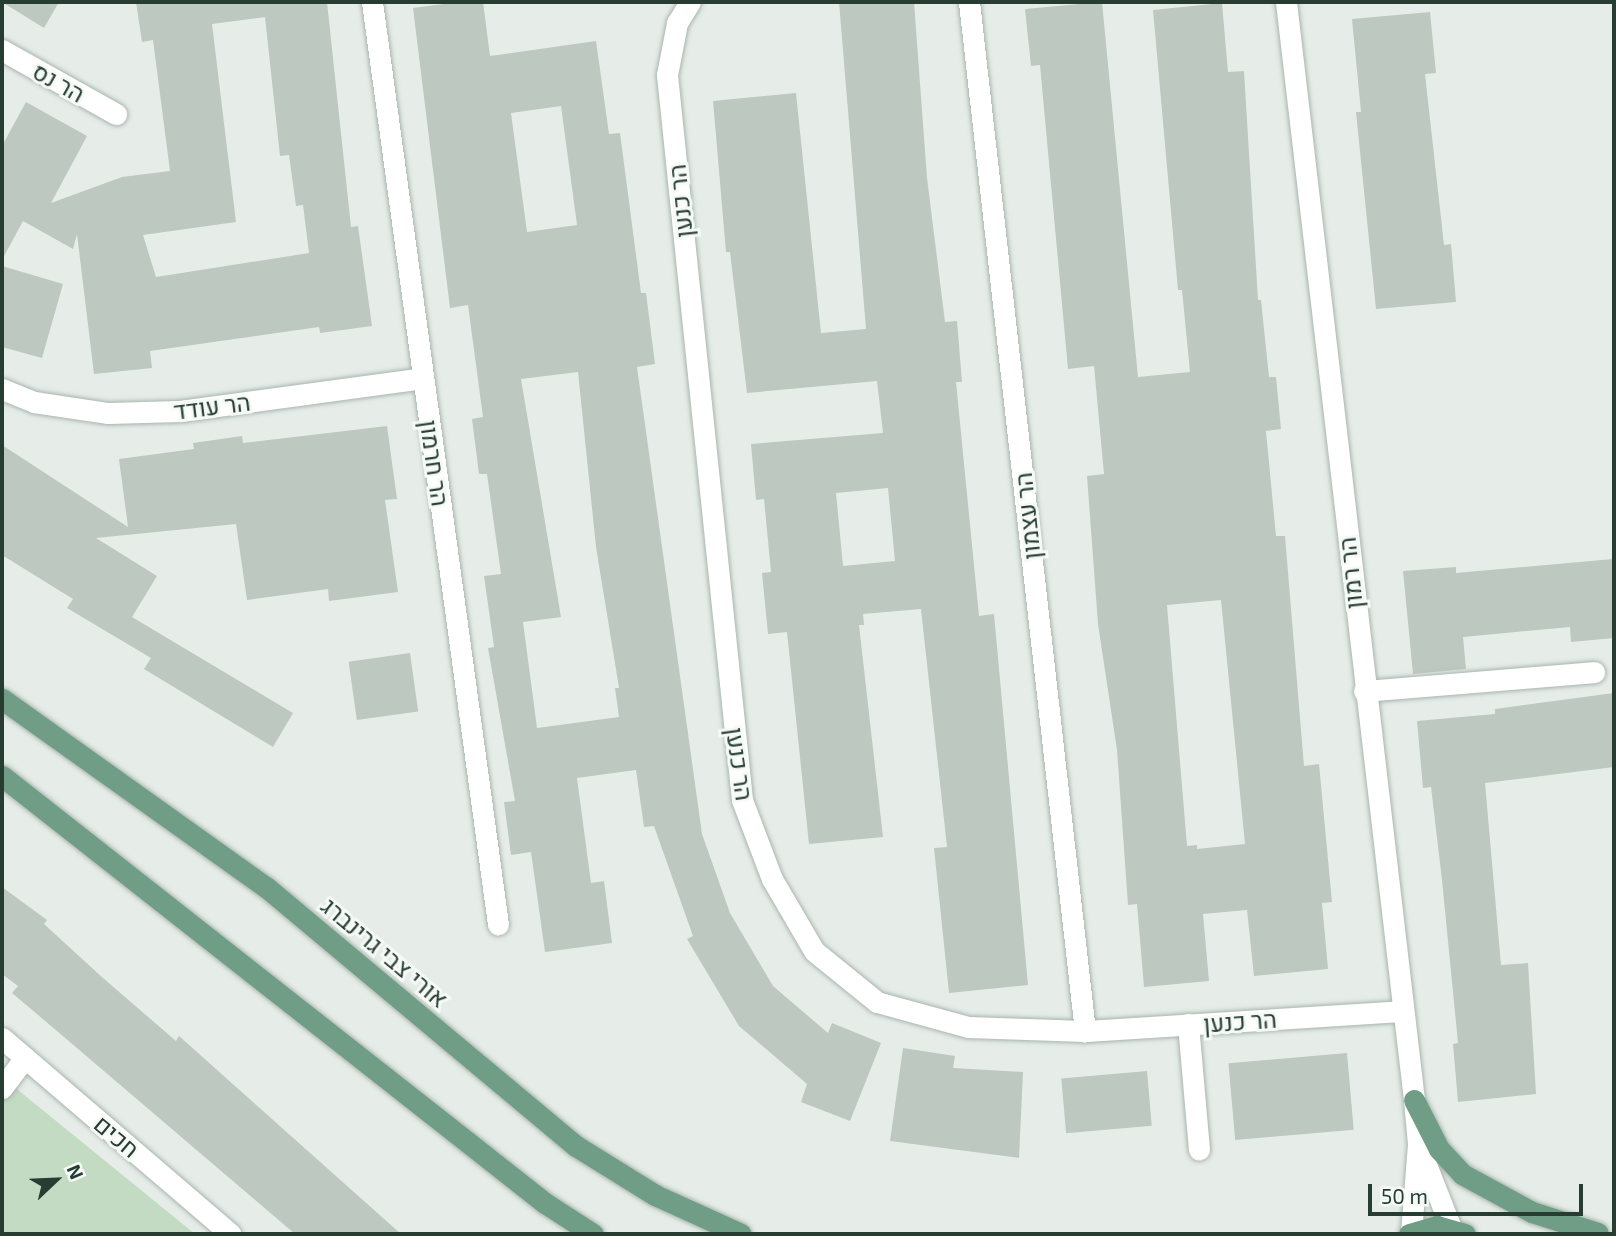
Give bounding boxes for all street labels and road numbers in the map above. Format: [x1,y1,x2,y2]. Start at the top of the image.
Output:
street label: הר נס [28,56,90,108]
street label: הר כנען [662,163,698,239]
street label: הר עודד [172,387,252,425]
street label: הר חרמון [415,418,455,508]
street label: הר עצמון [1008,471,1046,561]
street label: הר רמון [1332,536,1368,610]
street label: הר כנען [721,726,759,802]
street label: אורי צבי גרינברג [316,891,454,1013]
street label: הר כנען [1202,1004,1278,1038]
street label: חכים [89,1109,145,1163]

